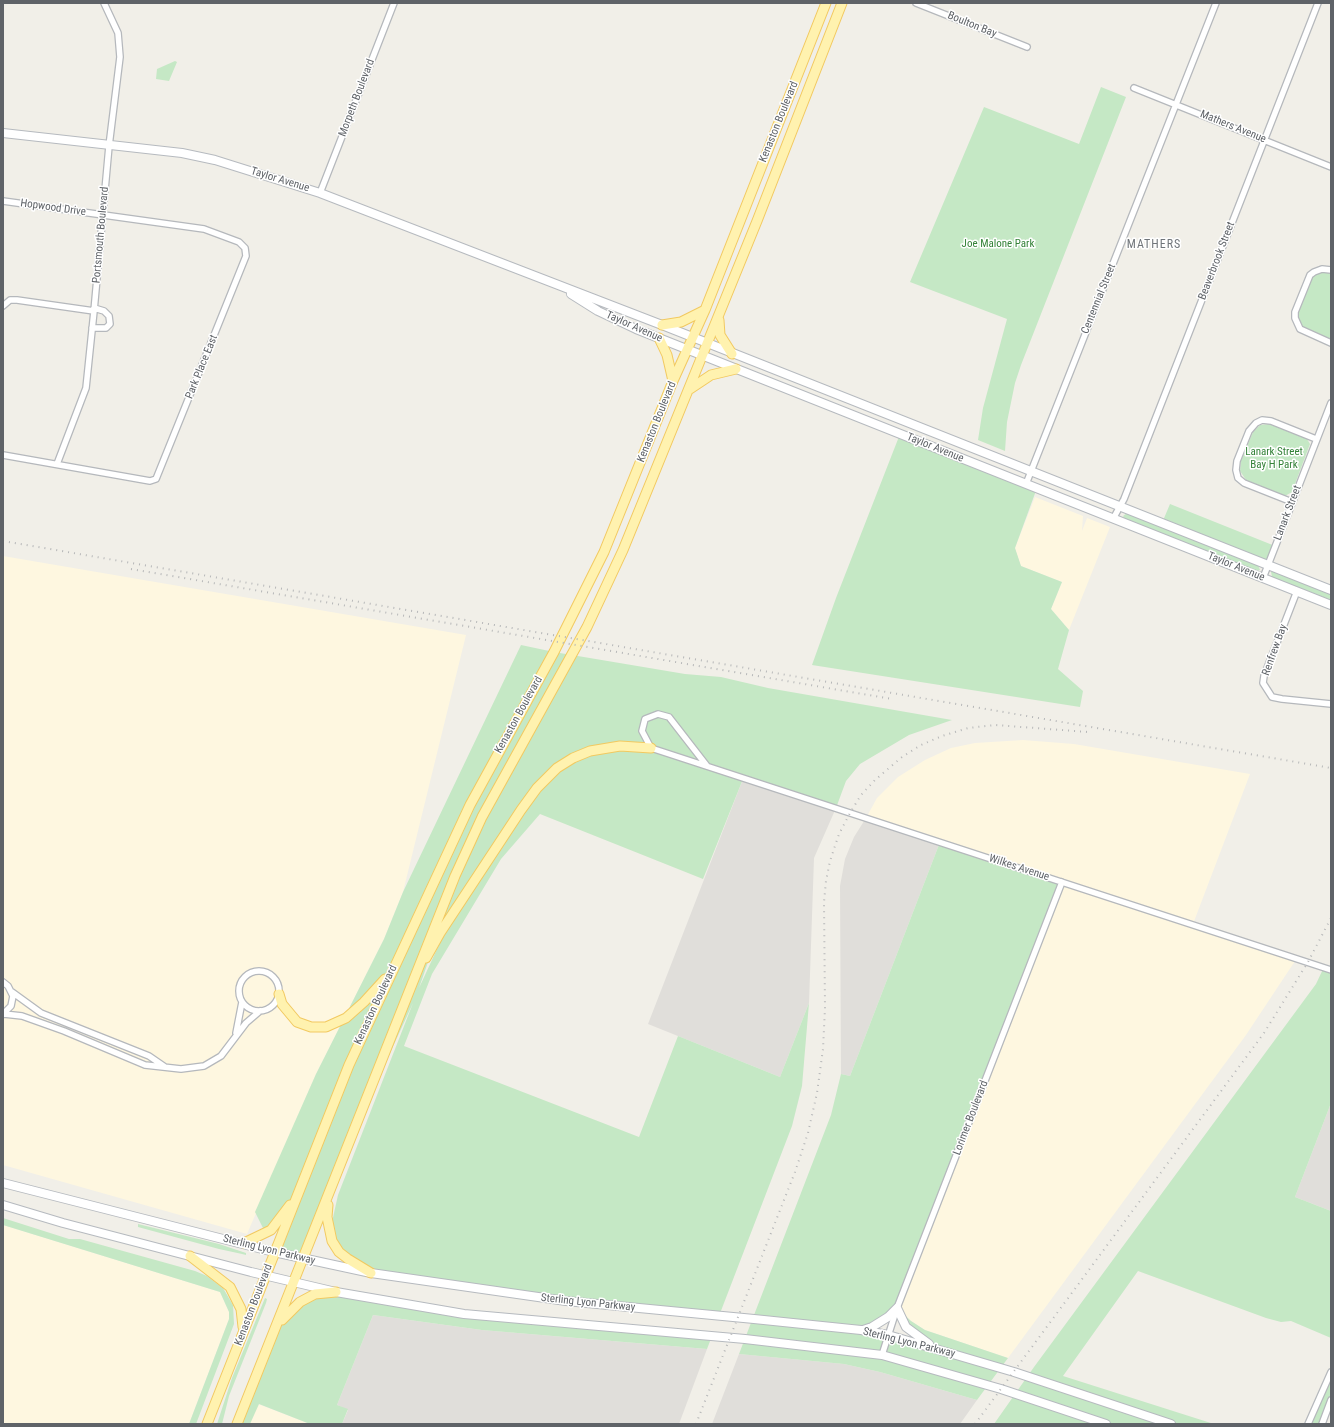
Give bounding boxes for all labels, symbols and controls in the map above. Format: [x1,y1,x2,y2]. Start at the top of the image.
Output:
street label: Boulton Bay [946,9,998,41]
street label: Morpeth Boulevard [336,57,378,139]
street label: Kenaston Boulevard [757,80,801,164]
street label: Mathers Avenue [1198,108,1268,146]
street label: Taylor Avenue [249,165,311,195]
street label: Portsmouth Boulevard [90,186,112,284]
street label: Hopwood Drive [19,197,87,219]
street label: Beaverbrook Street [1196,220,1238,302]
park label: Joe Malone Park [962,237,1034,251]
district label: MATHERS [1127,238,1181,252]
street label: Centennial Street [1079,262,1119,336]
street label: Taylor Avenue [604,309,664,345]
street label: Park Place East [183,333,221,401]
street label: Kenaston Boulevard [635,380,679,464]
street label: Taylor Avenue [904,431,966,465]
park label: Lanark Street Bay H Park [1245,445,1303,471]
street label: Lanark Street [1271,484,1305,542]
street label: Taylor Avenue [1205,550,1267,584]
street label: Renfrew Bay [1260,623,1290,677]
street label: Kenaston Boulevard [492,674,546,756]
street label: Wilkes Avenue [987,852,1051,884]
street label: Kenaston Boulevard [352,963,400,1047]
street label: Lorimer Boulevard [951,1079,991,1157]
street label: Sterling Lyon Parkway [221,1232,317,1268]
street label: Kenaston Boulevard [232,1262,276,1348]
street label: Sterling Lyon Parkway [540,1291,636,1315]
street label: Sterling Lyon Parkway [861,1325,957,1361]

